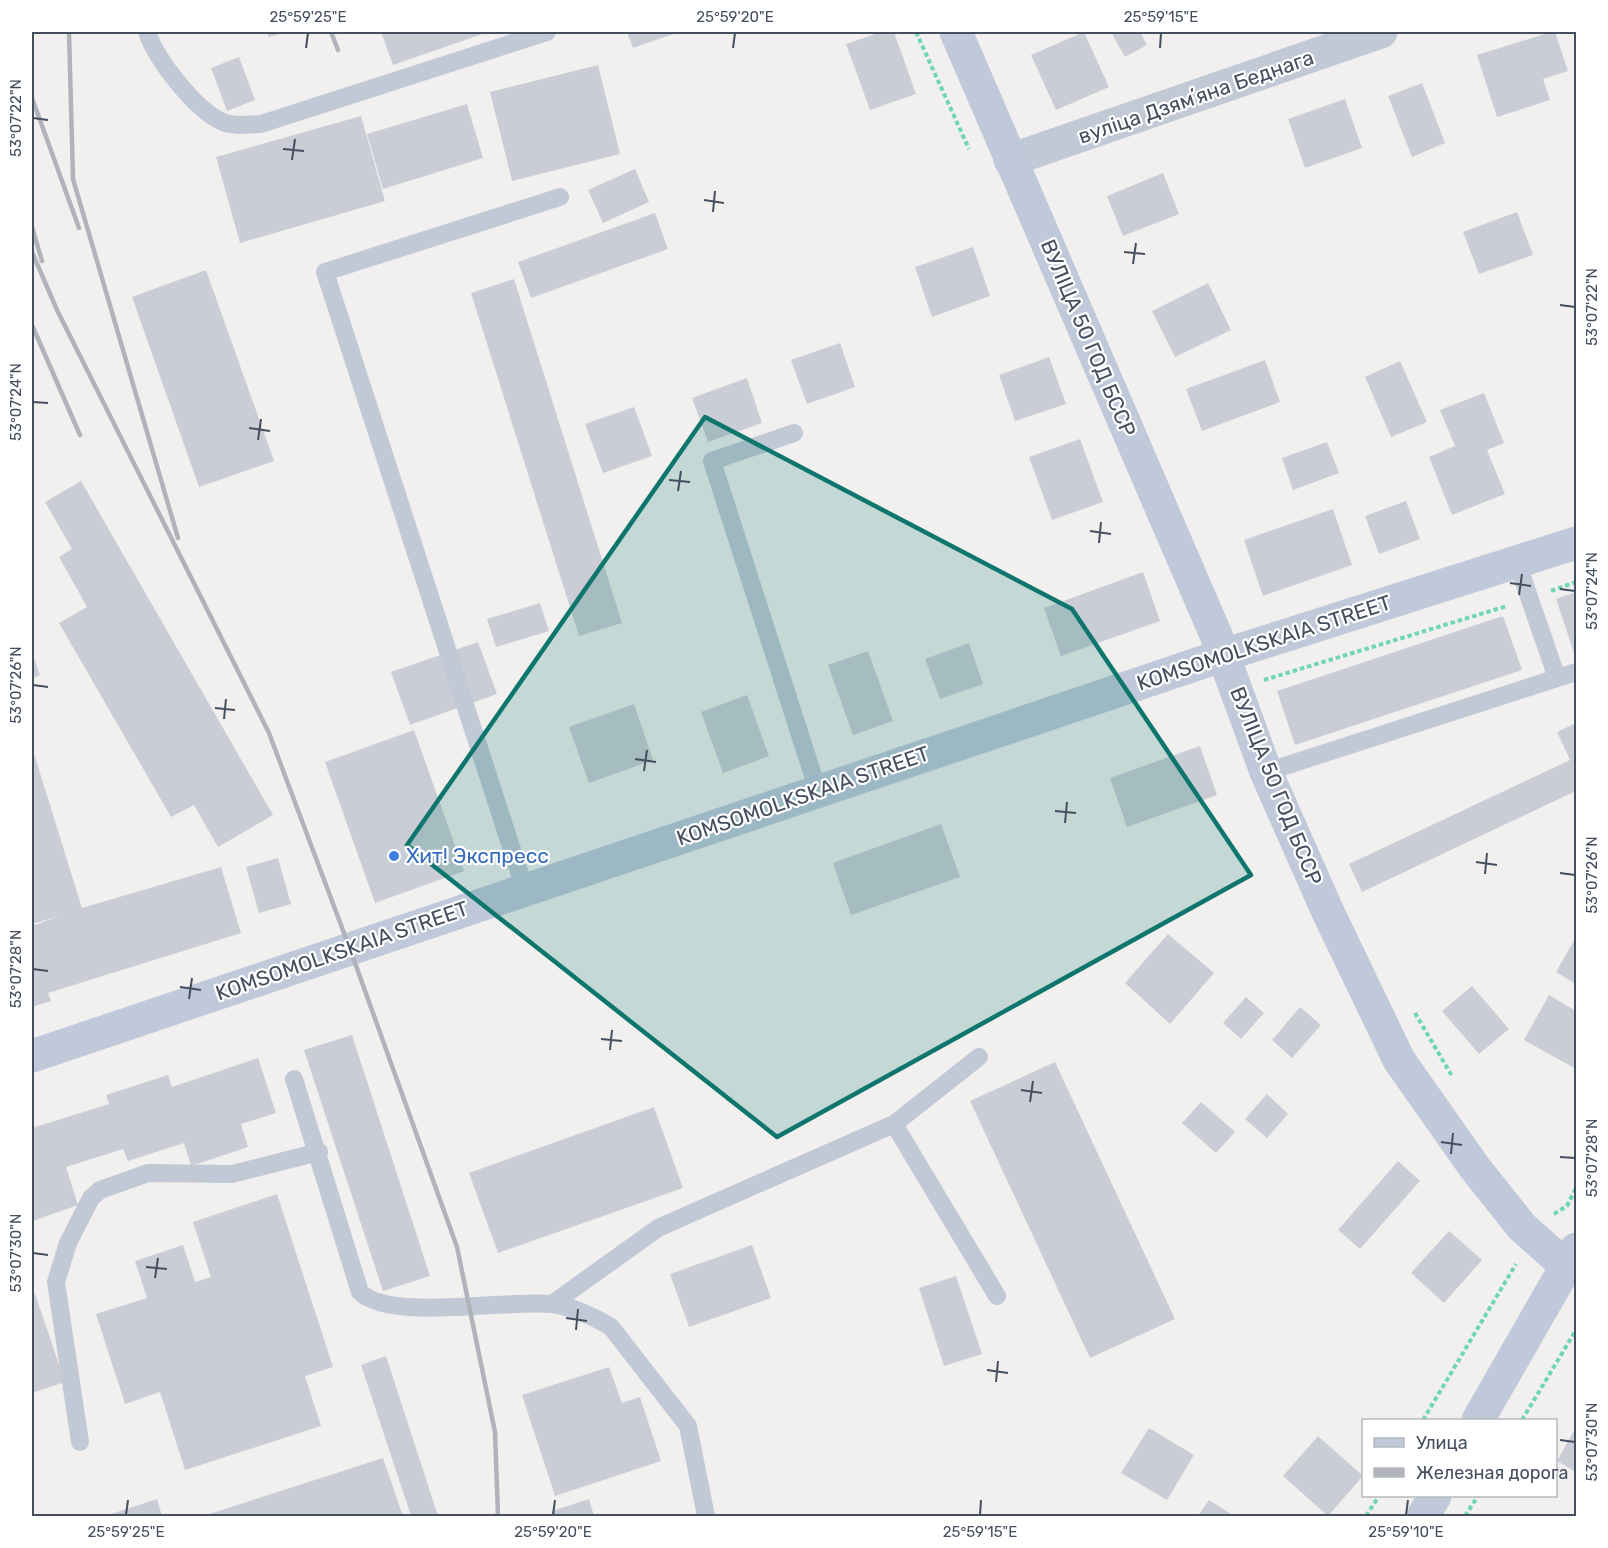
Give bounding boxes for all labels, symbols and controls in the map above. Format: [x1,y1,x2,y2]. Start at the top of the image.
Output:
text: 25°59'25"E [269,8,347,26]
text: 25°59'20"E [696,8,774,26]
text: 25°59'15"E [1124,8,1198,26]
street label: вуліца Дзямʼяна Беднага [1075,44,1317,149]
text: 53°07'22"N [7,79,25,157]
street label: ВУЛІЦА 50 ГОД БССР [1036,235,1141,440]
text: 53°07'22"N [1583,268,1601,346]
text: 53°07'24"N [7,363,25,441]
text: 53°07'24"N [1583,552,1601,630]
street label: KOMSOMOLKSKAIA STREET [1134,590,1394,695]
text: 53°07'26"N [7,646,25,724]
street label: ВУЛІЦА 50 ГОД БССР [1225,683,1328,889]
street label: KOMSOMOLKSKAIA STREET [673,740,932,851]
text: 53°07'26"N [1583,836,1601,914]
place label: Хит! Экспресс [406,843,549,868]
marker: Хит! Экспресс [387,849,401,863]
street label: KOMSOMOLKSKAIA STREET [212,895,471,1006]
text: 53°07'28"N [7,930,25,1008]
text: 53°07'28"N [1583,1119,1601,1197]
text: 53°07'30"N [7,1214,25,1292]
text: 53°07'30"N [1583,1403,1601,1481]
legend [1362,1419,1557,1497]
text: Улица [1416,1432,1468,1454]
text: Железная дорога [1416,1462,1569,1484]
text: 25°59'25"E [87,1523,165,1541]
text: 25°59'20"E [514,1523,592,1541]
text: 25°59'15"E [943,1523,1017,1541]
text: 25°59'10"E [1368,1523,1444,1541]

